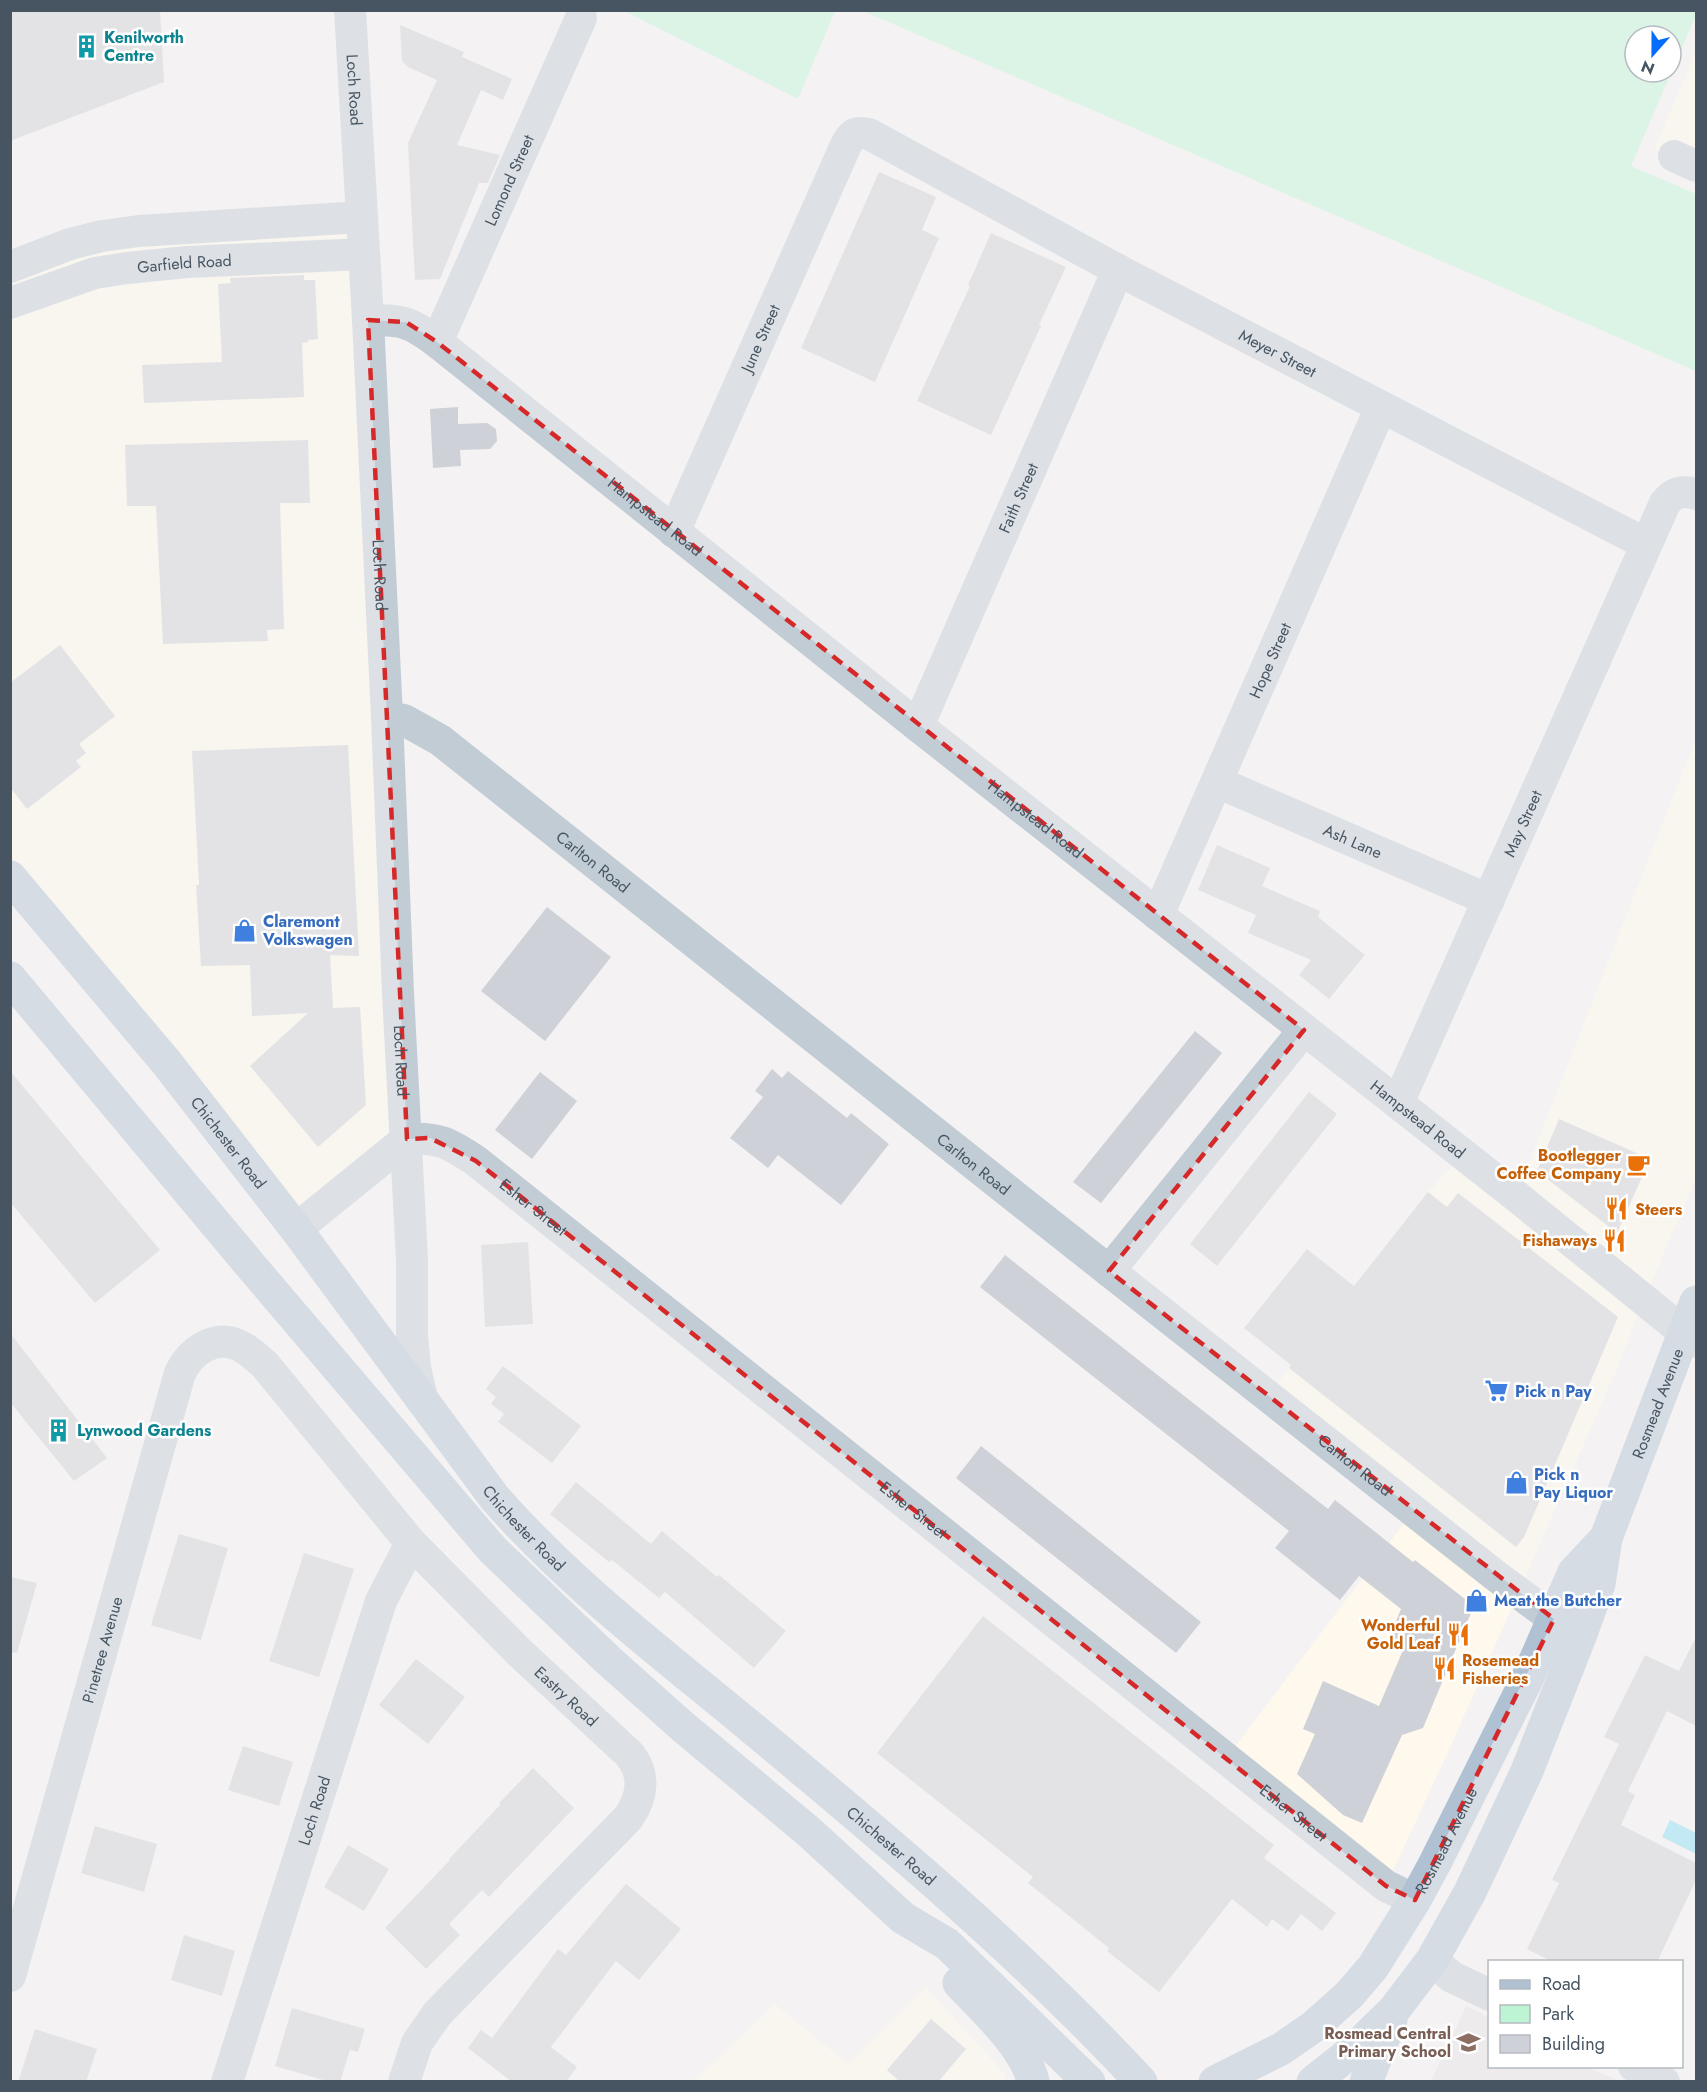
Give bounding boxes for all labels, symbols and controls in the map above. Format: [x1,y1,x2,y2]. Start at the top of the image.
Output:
north arrow [1623,24,1683,84]
place label: Kenilworth Centre [104,26,184,67]
building icon: Kenilworth Centre [73,33,99,59]
street label: Loch Road [341,54,368,126]
text: N [1638,55,1658,81]
street label: Lomond Street [479,131,540,230]
street label: Garfield Road [136,249,232,279]
street label: June Street [735,301,786,378]
street label: Meyer Street [1235,324,1320,383]
street label: Faith Street [993,459,1044,537]
street label: Hampstead Road [603,472,707,562]
street label: Loch Road [367,539,393,611]
street label: Hope Street [1243,619,1297,702]
street label: Hampstead Road [983,774,1088,864]
street label: May Street [1498,787,1548,861]
street label: Ash Lane [1320,819,1385,864]
street label: Carlton Road [551,826,635,898]
place label: Claremont Volkswagen [262,910,353,951]
shop icon: Claremont Volkswagen [232,917,258,943]
street label: Loch Road [388,1024,414,1097]
street label: Hampstead Road [1365,1075,1470,1164]
street label: Chichester Road [185,1092,272,1194]
street label: Carlton Road [932,1128,1015,1201]
place label: Bootlegger Coffee Company [1496,1144,1622,1185]
cafe icon: Bootlegger Coffee Company [1626,1151,1652,1177]
street label: Esher Street [495,1173,572,1241]
restaurant icon: Steers [1604,1196,1630,1222]
place label: Steers [1635,1198,1682,1221]
restaurant icon: Fishaways [1602,1227,1628,1253]
place label: Fishaways [1522,1229,1597,1252]
street label: Rosmead Avenue [1626,1345,1689,1462]
supermarket icon: Pick n Pay [1484,1378,1510,1404]
place label: Pick n Pay [1515,1380,1592,1403]
building icon: Lynwood Gardens [46,1417,72,1443]
place label: Lynwood Gardens [77,1419,211,1442]
street label: Carlton Road [1313,1429,1397,1502]
place label: Pick n Pay Liquor [1534,1463,1614,1504]
shop icon: Pick n Pay Liquor [1503,1470,1529,1496]
street label: Esher Street [875,1476,952,1544]
street label: Chichester Road [477,1480,570,1577]
shop icon: Meat the Butcher [1463,1587,1489,1613]
place label: Meat the Butcher [1494,1589,1622,1612]
street label: Pinetree Avenue [76,1594,128,1706]
place label: Wonderful Gold Leaf [1361,1614,1441,1655]
restaurant icon: Wonderful Gold Leaf [1445,1621,1471,1647]
place label: Rosemead Fisheries [1462,1649,1539,1690]
restaurant icon: Rosemead Fisheries [1431,1656,1457,1682]
street label: Eastry Road [529,1661,603,1732]
street label: Loch Road [293,1773,336,1848]
street label: Esher Street [1255,1779,1332,1847]
street label: Rosmead Avenue [1410,1783,1483,1898]
street label: Chichester Road [841,1801,941,1891]
legend [1488,1960,1683,2068]
text: Road [1542,1971,1581,1997]
text: Park [1542,2001,1574,2027]
place label: Rosmead Central Primary School [1324,2022,1451,2063]
school or university icon: Rosmead Central Primary School [1456,2029,1482,2055]
text: Building [1542,2031,1605,2057]

